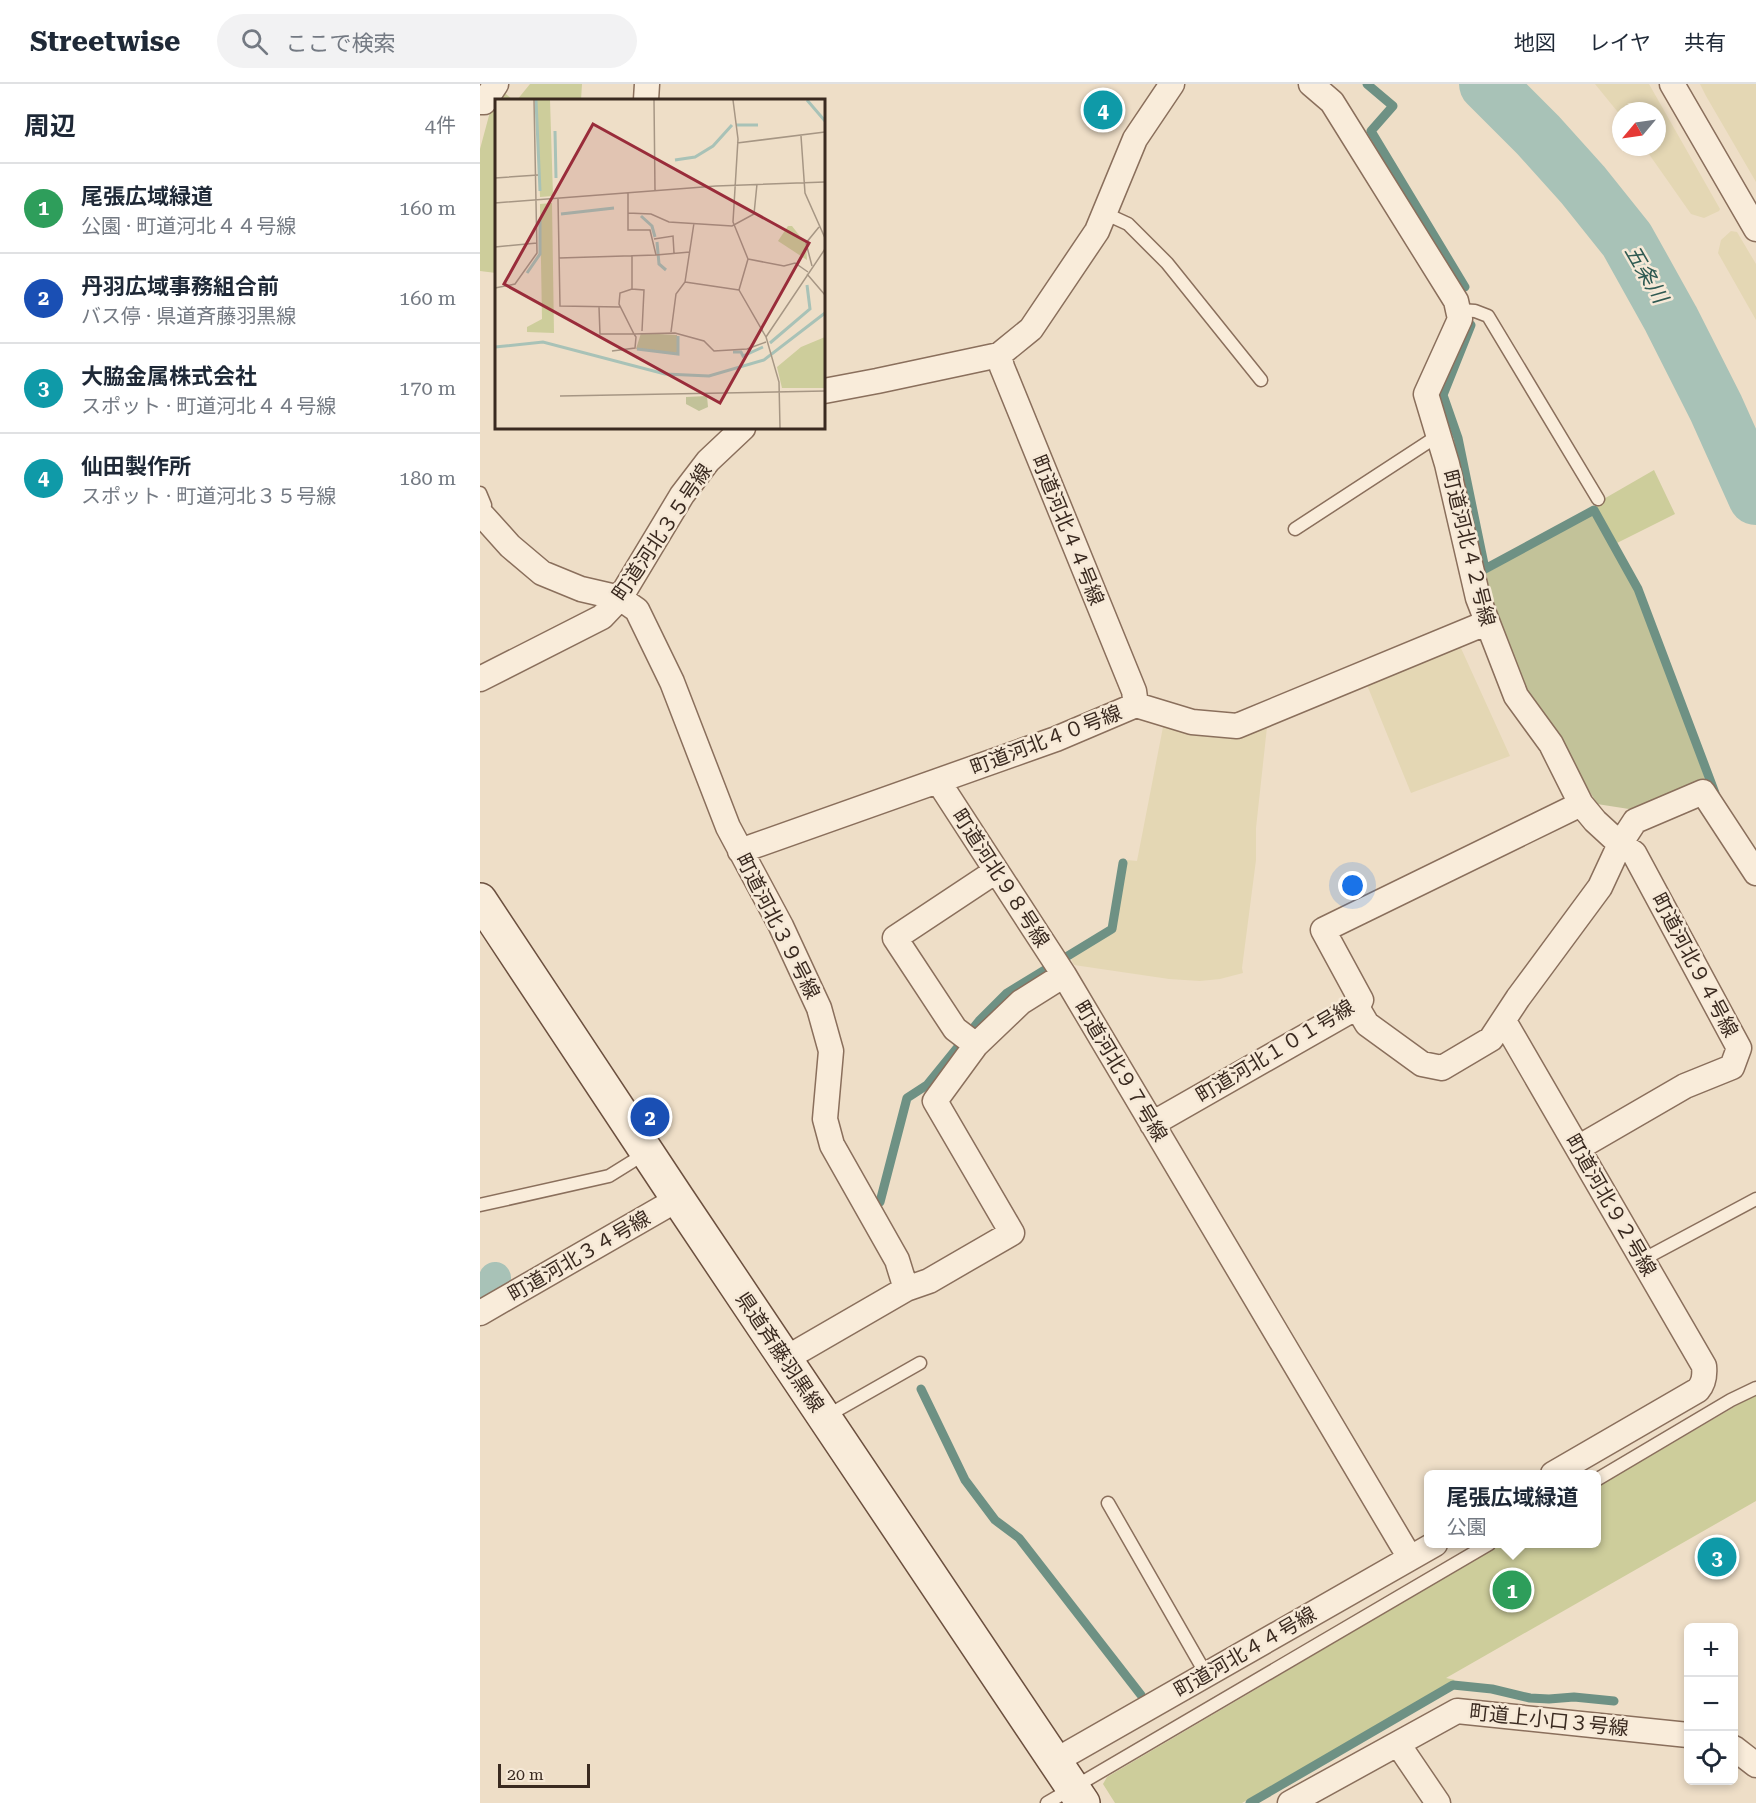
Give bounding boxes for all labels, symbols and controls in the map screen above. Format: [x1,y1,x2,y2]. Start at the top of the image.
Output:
search box [217,14,637,68]
text: Streetwise [30,25,181,58]
icon: search [238,25,271,58]
text: ここで検索 [286,31,396,56]
text: 地図 [1514,31,1556,55]
text: レイヤ [1589,31,1651,55]
text: 共有 [1684,31,1726,55]
pin: 4 [1084,87,1122,132]
inset map [495,99,825,429]
north arrow [1612,102,1666,156]
text: 周辺 [24,111,76,141]
text: 4件 [425,113,456,137]
text: 尾張広域緑道 [81,184,213,209]
text: 1 [38,196,49,220]
text: 160 m [399,196,456,220]
text: 公園 · 町道河北４４号線 [81,214,296,238]
water label: 五条川 [1620,241,1673,309]
text: 丹羽広域事務組合前 [81,274,279,299]
text: 2 [38,286,49,310]
text: 160 m [399,286,456,310]
text: バス停 · 県道斉藤羽黒線 [81,304,296,328]
text: 大脇金属株式会社 [81,364,257,389]
text: 3 [38,376,49,400]
text: 170 m [399,376,456,400]
text: スポット · 町道河北４４号線 [81,394,336,418]
street label: 町道河北４４号線 [1027,451,1109,609]
text: 仙田製作所 [81,454,191,479]
street label: 町道河北３５号線 [607,459,717,605]
text: 4 [38,466,49,490]
text: 180 m [399,466,456,490]
street label: 町道河北４２号線 [1438,467,1500,629]
text: スポット · 町道河北３５号線 [81,484,336,508]
street label: 町道河北４０号線 [967,700,1125,780]
street label: 町道河北９８号線 [947,804,1055,952]
street label: 町道河北３９号線 [731,849,825,1003]
your location [1338,871,1367,900]
street label: 町道河北９４号線 [1647,889,1743,1041]
street label: 町道河北１０１号線 [1192,994,1358,1108]
street label: 町道河北９７号線 [1070,996,1172,1146]
pin: 2 [630,1094,670,1140]
street label: 町道河北９２号線 [1561,1130,1661,1280]
street label: 町道河北３４号線 [504,1206,654,1306]
street label: 県道斉藤羽黒線 [731,1287,829,1417]
popup [1424,1470,1601,1548]
text: 尾張広域緑道 [1446,1485,1579,1510]
text: 公園 [1446,1515,1486,1539]
pin: 3 [1698,1534,1736,1580]
pin: 1 [1492,1568,1532,1612]
street label: 町道河北４４号線 [1170,1602,1320,1702]
map controls [1684,1623,1738,1785]
button: + [1684,1623,1738,1677]
button: − [1684,1677,1738,1731]
street label: 町道上小口３号線 [1468,1700,1630,1740]
button: locate [1684,1731,1738,1785]
scale bar [498,1761,590,1788]
text: 20 m [507,1765,544,1784]

